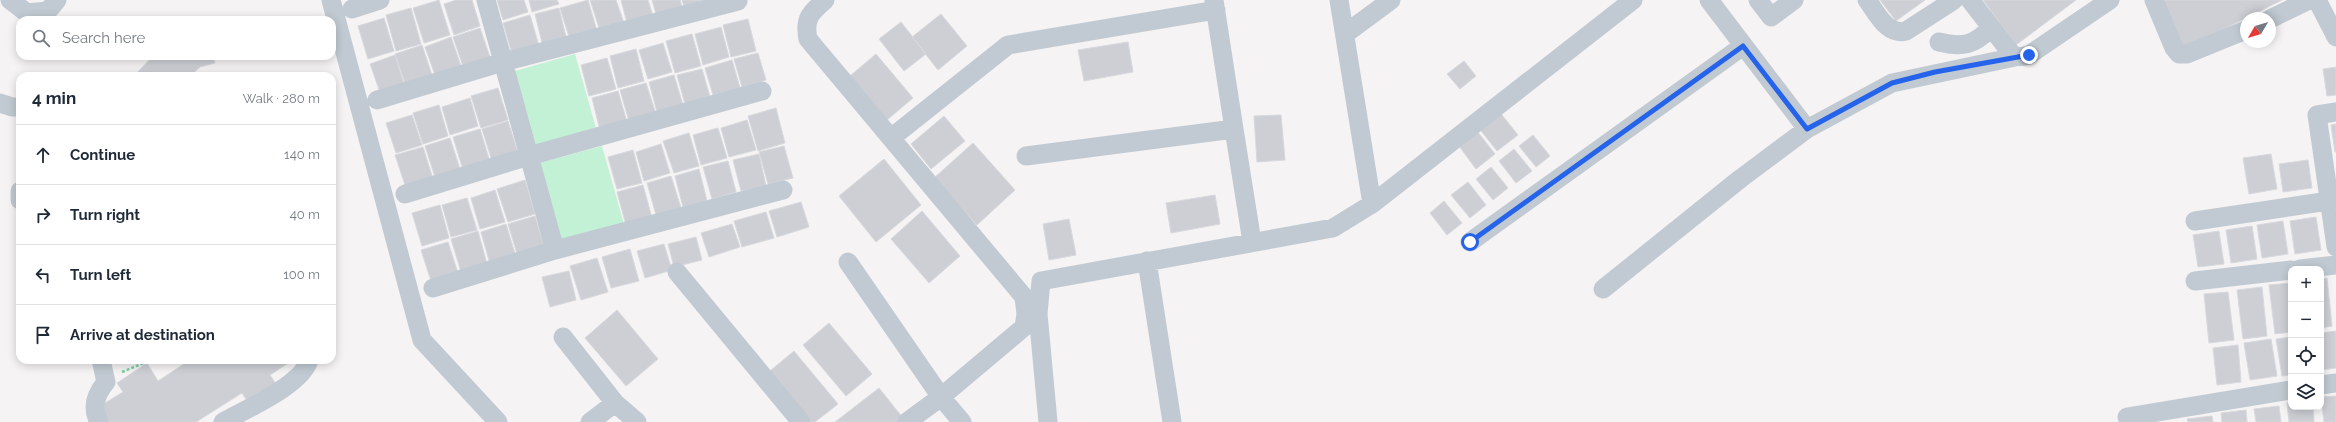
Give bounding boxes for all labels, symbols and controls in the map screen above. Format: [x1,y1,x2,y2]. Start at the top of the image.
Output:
north arrow [2240,12,2276,48]
search box [16,16,336,60]
icon: search [30,27,52,49]
text: Search here [62,29,145,47]
route end [2020,46,2038,64]
text: 4 min [32,88,76,108]
text: Walk · 280 m [243,91,320,106]
icon: ahead [32,144,54,166]
text: Continue [70,146,135,164]
text: 140 m [284,147,320,162]
icon: right [32,204,54,226]
text: Turn right [70,206,140,224]
text: 40 m [290,207,320,222]
route start [1461,233,1479,251]
icon: left [32,264,54,286]
text: Turn left [70,266,131,284]
map controls [2288,266,2324,410]
button: + [2288,266,2324,302]
text: 100 m [283,267,320,282]
button: − [2288,302,2324,338]
icon: arrive [32,324,54,346]
text: Arrive at destination [70,326,215,344]
button: locate [2288,338,2324,374]
button: layers [2288,374,2324,410]

